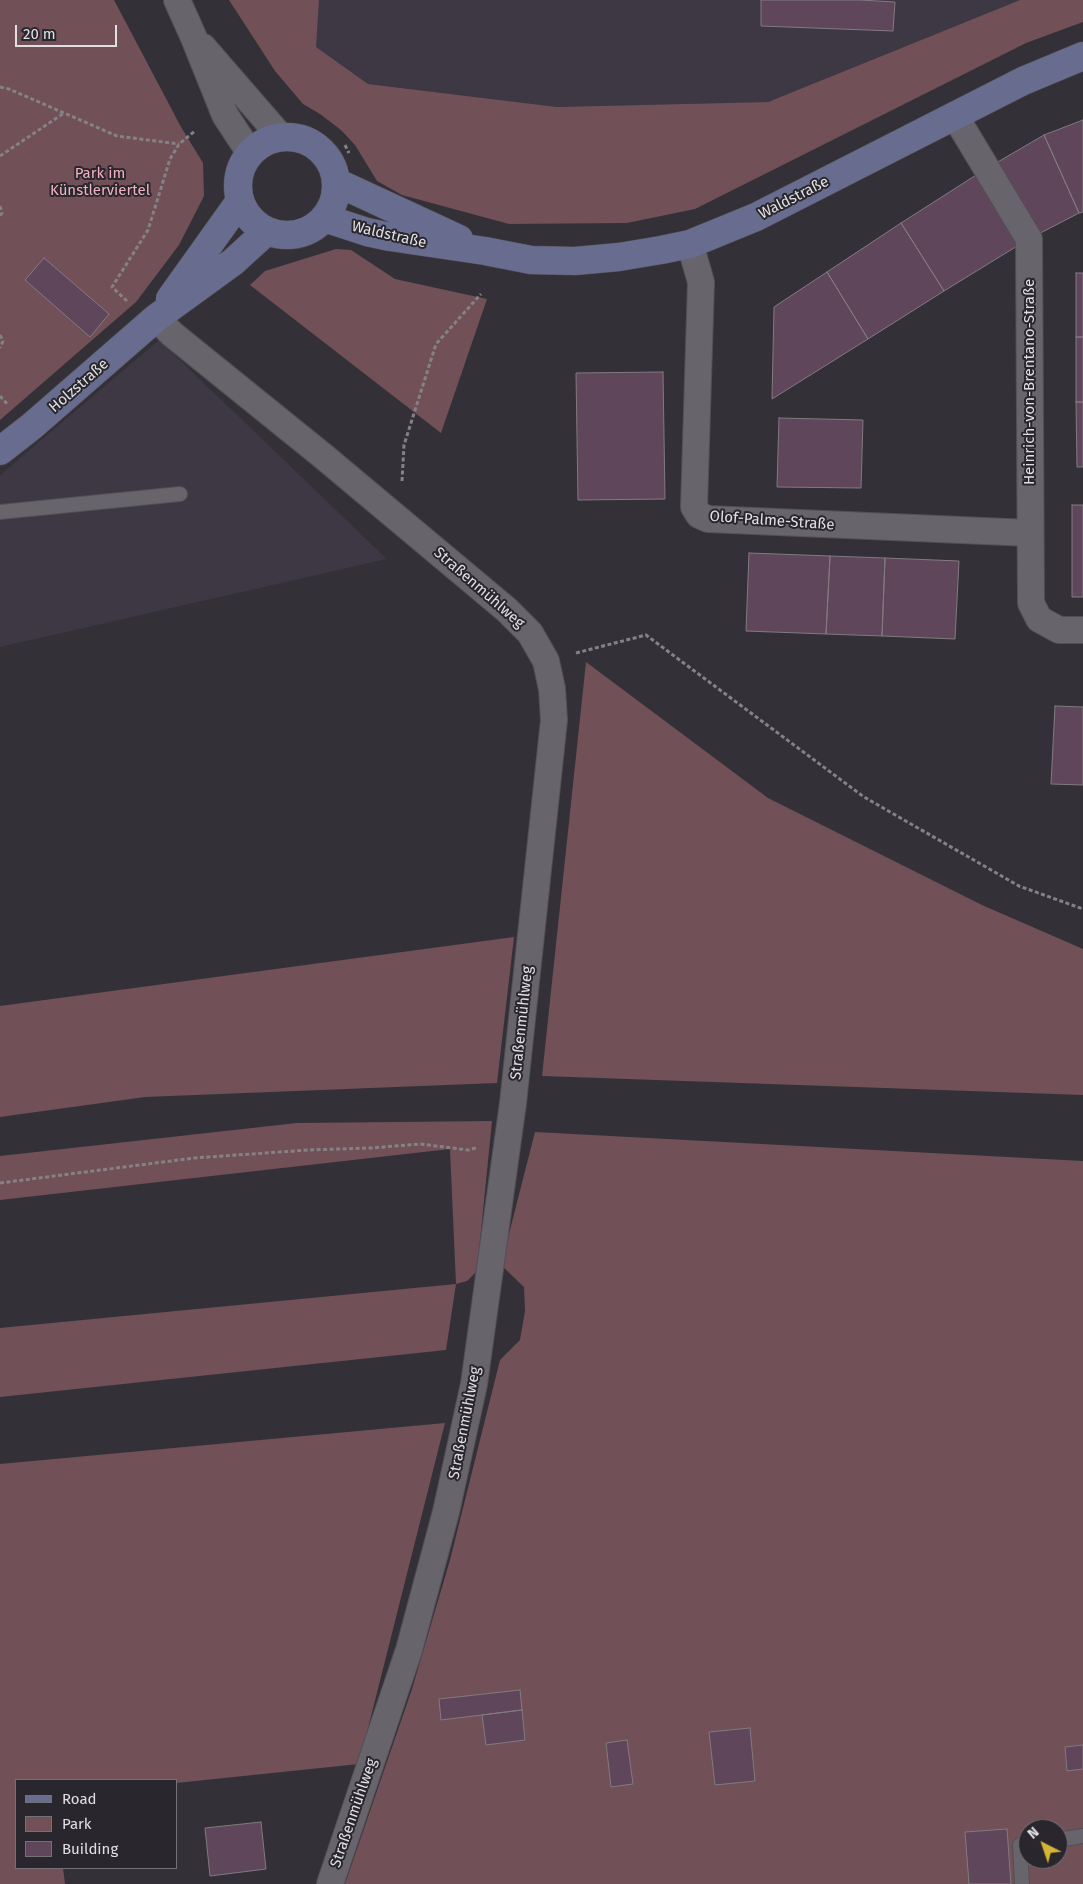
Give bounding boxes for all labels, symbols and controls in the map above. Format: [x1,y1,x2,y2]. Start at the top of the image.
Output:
scale bar [18,15,120,47]
text: 20 m [23,25,56,43]
park label: Park im Künstlerviertel [50,165,150,200]
street label: Waldstraße [756,173,832,223]
street label: Waldstraße [350,218,428,252]
street label: Heinrich-von-Brentano-Straße [1021,279,1039,485]
street label: Holzstraße [46,355,112,417]
street label: Olof-Palme-Straße [709,508,835,534]
street label: Straßenmühlweg [430,544,528,632]
street label: Straßenmühlweg [507,965,537,1081]
street label: Straßenmühlweg [445,1365,485,1481]
street label: Straßenmühlweg [327,1756,381,1870]
legend [15,1779,178,1869]
text: Road [62,1790,97,1808]
text: Park [62,1815,92,1833]
north arrow [1018,1819,1068,1869]
text: N [1024,1824,1043,1843]
text: Building [62,1840,118,1858]

